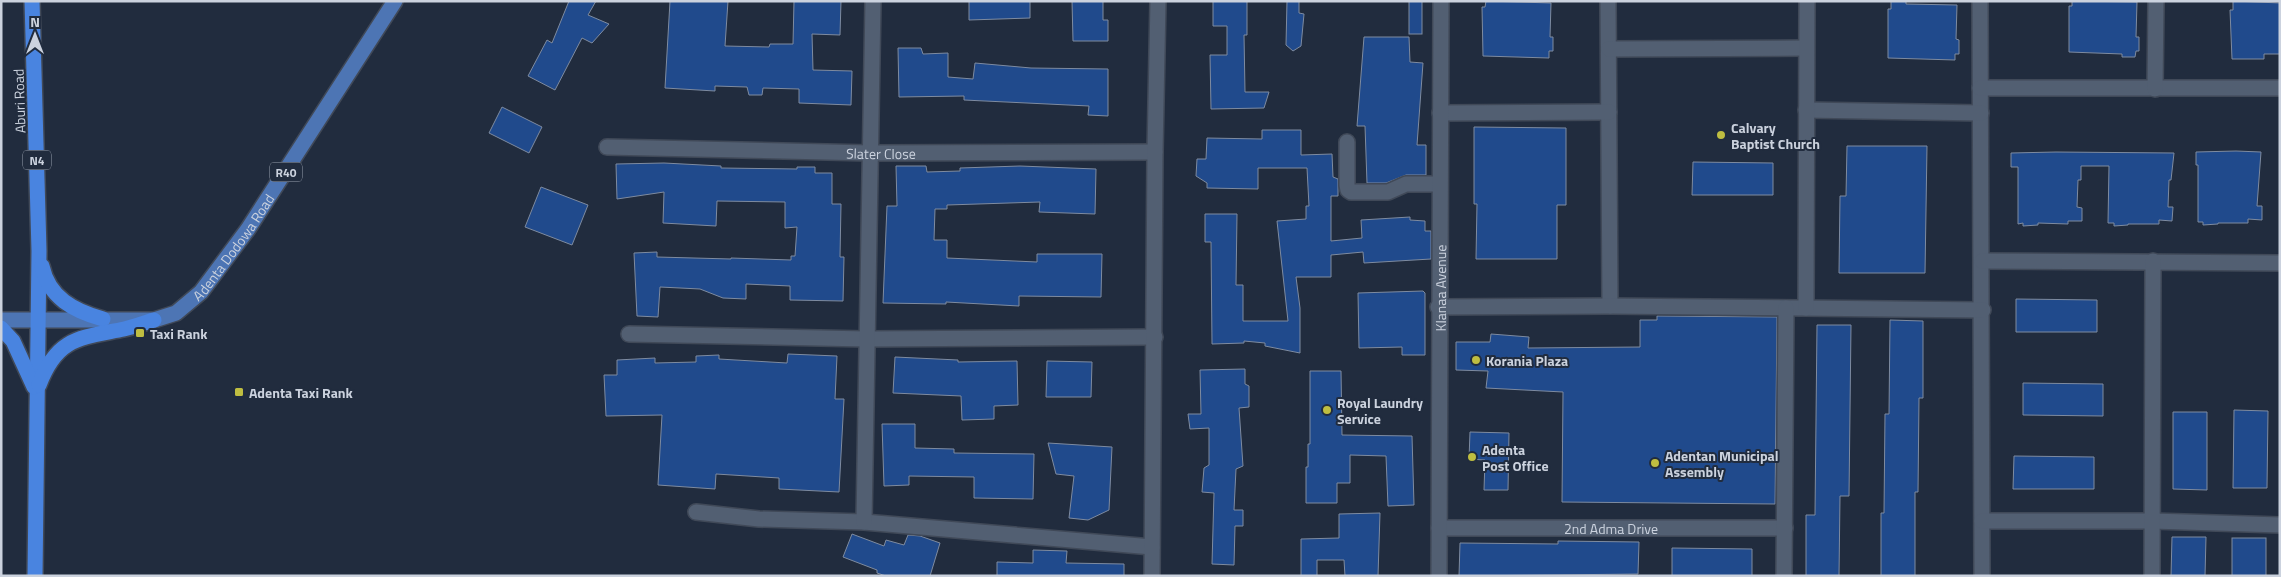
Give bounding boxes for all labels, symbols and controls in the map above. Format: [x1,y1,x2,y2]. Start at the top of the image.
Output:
north arrow [10,10,60,60]
text: N [30,11,40,32]
street label: Aburi Road [7,68,31,134]
place label: Calvary Baptist Church [1731,117,1820,154]
marker: Calvary Baptist Church [1715,129,1727,141]
street label: Slater Close [846,142,916,164]
road number: N4 [23,150,51,170]
road number: R40 [270,162,302,182]
street label: Adenta Dodowa Road [188,189,279,305]
street label: Klanaa Avenue [1429,245,1451,331]
place label: Taxi Rank [150,323,208,344]
marker: Taxi Rank [134,327,146,339]
place label: Korania Plaza [1486,350,1568,371]
marker: Korania Plaza [1470,354,1482,366]
place label: Adenta Taxi Rank [249,382,354,403]
marker: Adenta Taxi Rank [233,386,245,398]
place label: Royal Laundry Service [1337,392,1423,429]
marker: Royal Laundry Service [1321,404,1333,416]
place label: Adenta Post Office [1482,439,1549,476]
place label: Adentan Municipal Assembly [1665,445,1779,482]
marker: Adenta Post Office [1466,451,1478,463]
marker: Adentan Municipal Assembly [1649,457,1661,469]
street label: 2nd Adma Drive [1564,518,1658,539]

